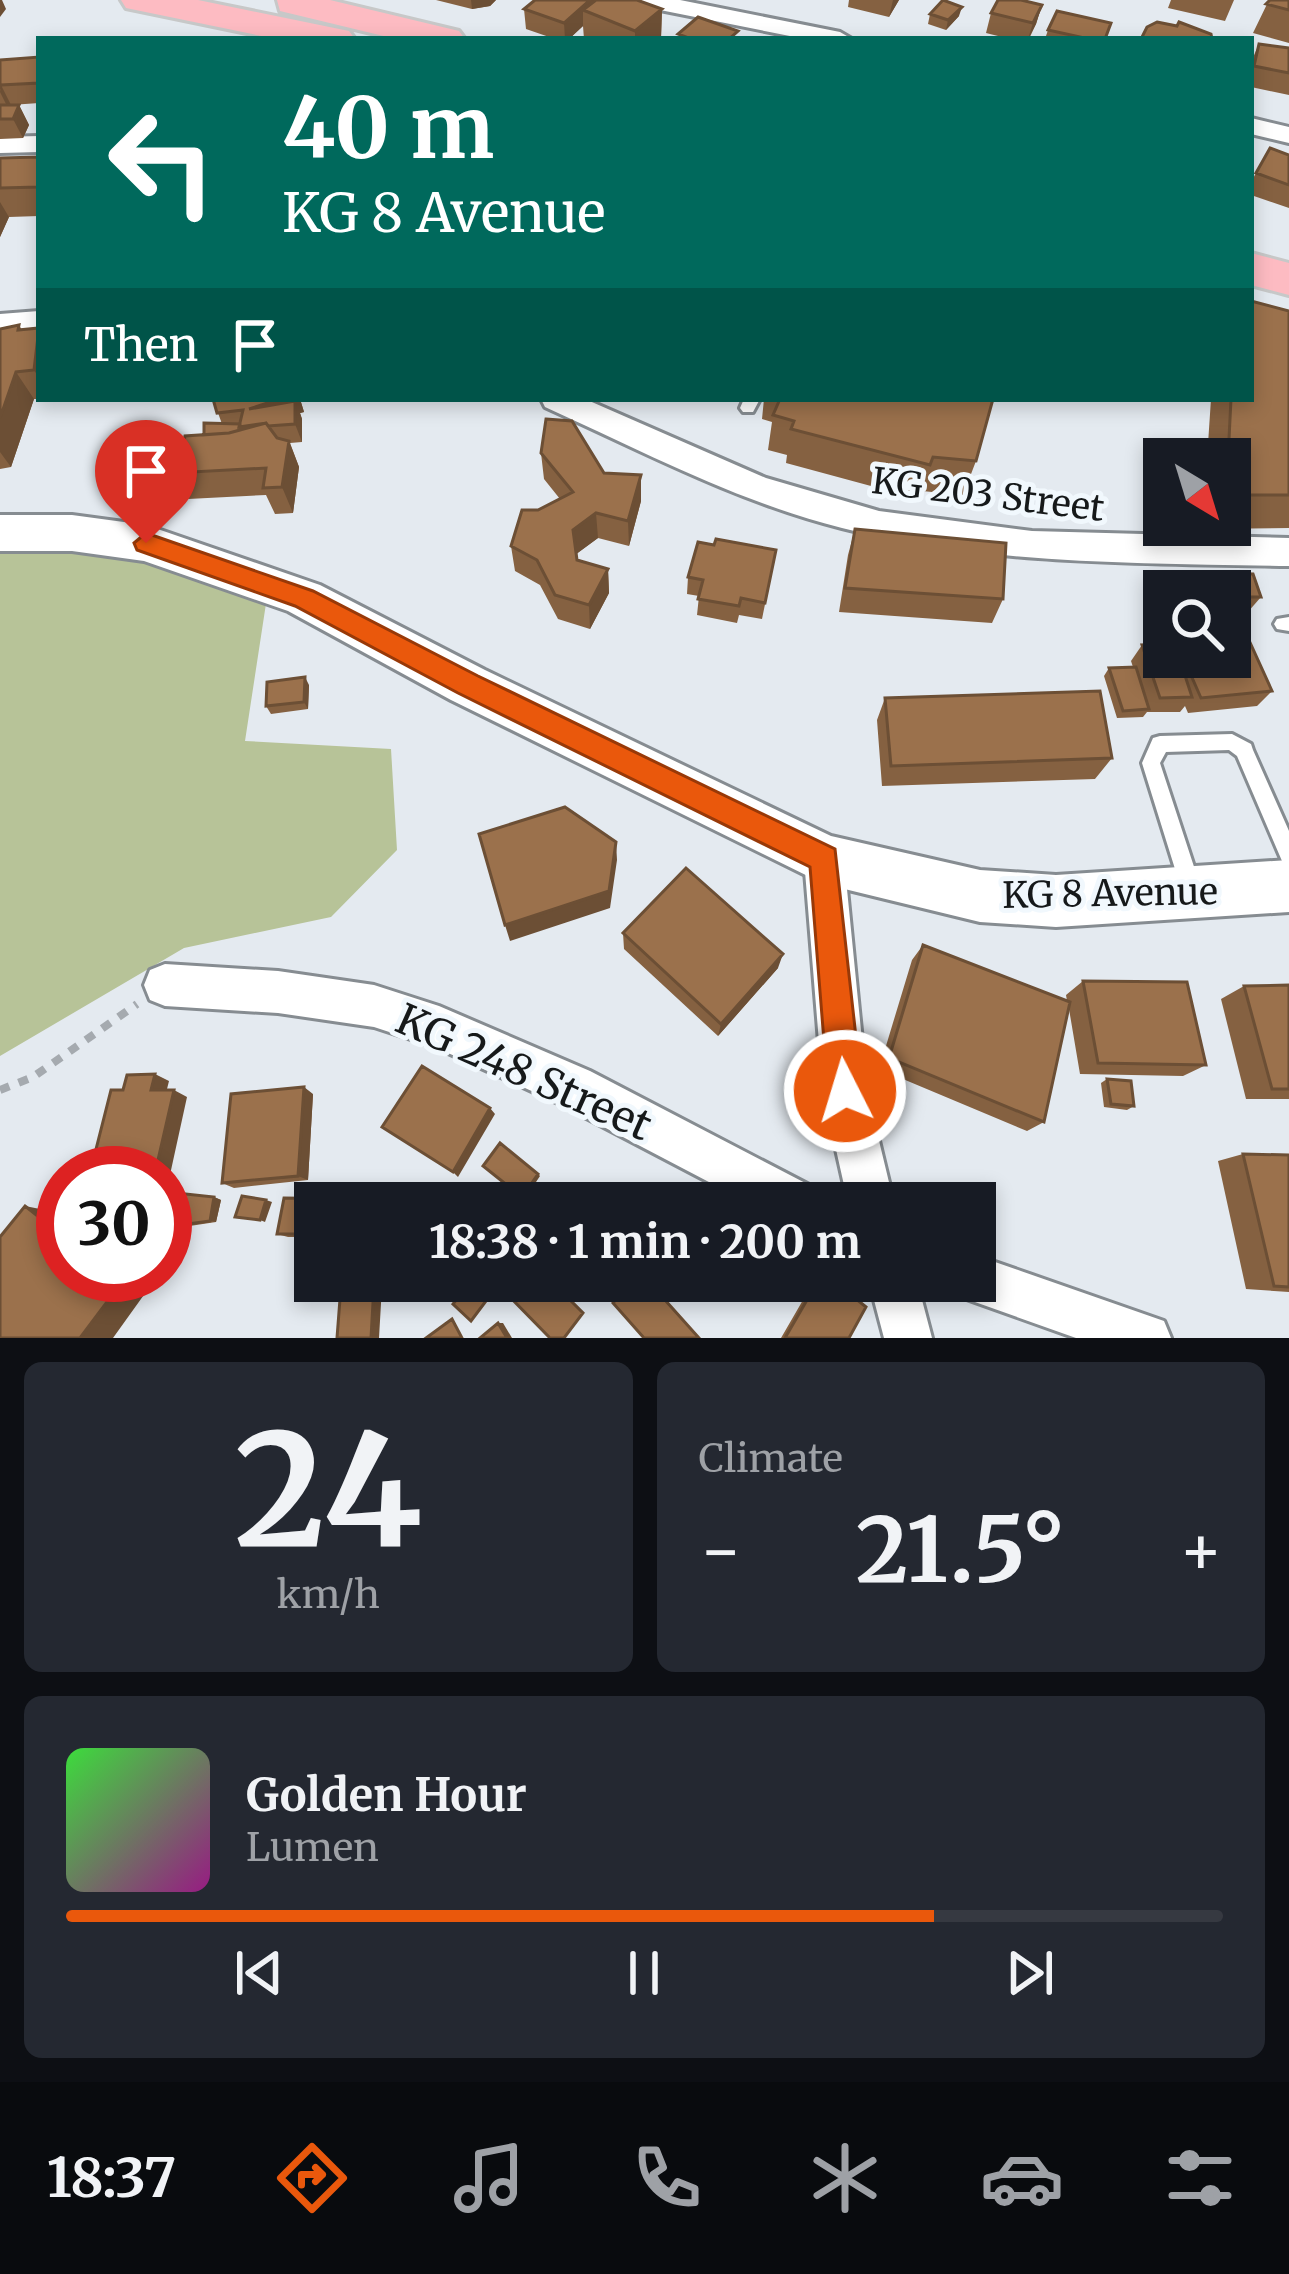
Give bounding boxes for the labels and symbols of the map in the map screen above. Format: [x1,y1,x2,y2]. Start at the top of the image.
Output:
pin [95,420,197,543]
north arrow [1143,438,1251,546]
street label: KG 203 Street [869,458,1107,531]
street label: KG 8 Avenue [1002,869,1218,918]
street label: KG 248 Street [388,993,660,1151]
position arrow [782,1028,908,1154]
speed limit sign: 30 [36,1146,192,1302]

